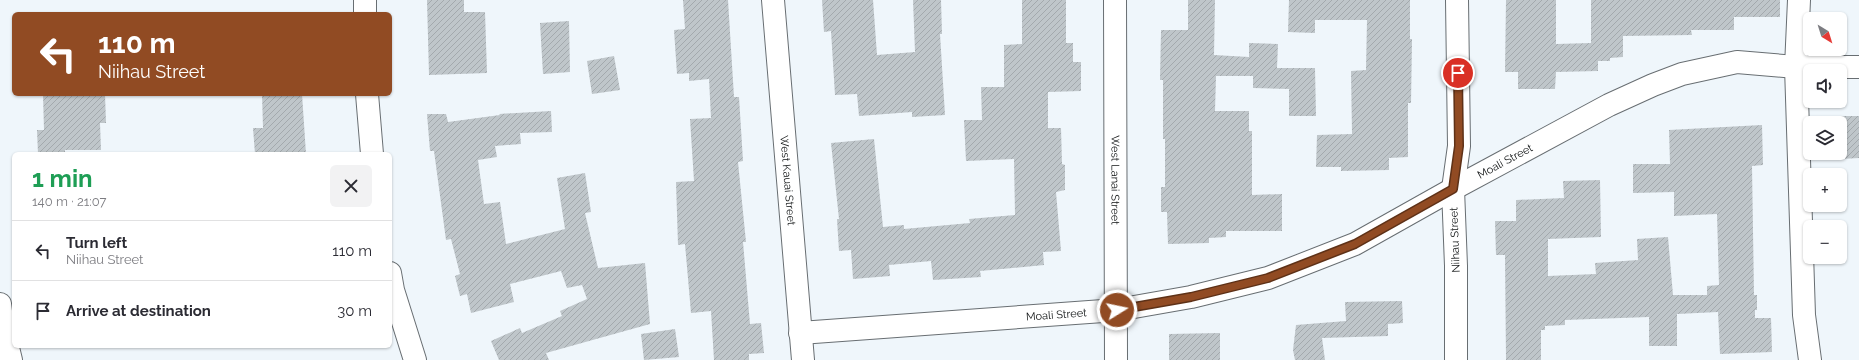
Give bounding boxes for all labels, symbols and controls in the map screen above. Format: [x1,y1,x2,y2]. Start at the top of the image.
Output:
north arrow [1803,12,1847,56]
map controls [1803,12,1847,264]
text: 110 m [98,27,176,60]
icon: left [32,28,84,80]
pin [1441,56,1475,90]
text: Niihau Street [98,61,205,82]
icon: arrive [1447,62,1469,84]
button: sound [1803,64,1847,108]
button: layers [1803,116,1847,160]
street label: West Kauai Street [778,135,798,226]
street label: West Lanai Street [1109,135,1122,225]
street label: Moali Street [1475,141,1535,181]
text: 1 min [32,164,93,193]
button: close [330,165,372,207]
button: + [1803,168,1847,212]
text: 140 m · 21:07 [32,194,107,209]
street label: Niihau Street [1447,207,1463,273]
button: − [1803,220,1847,264]
text: Turn left [66,234,127,252]
icon: left [32,240,54,262]
text: 110 m [332,242,372,260]
text: Niihau Street [66,252,143,267]
position arrow [1096,289,1138,331]
icon: arrive [32,300,54,322]
text: Arrive at destination [66,302,211,320]
text: 30 m [337,302,372,320]
street label: Moali Street [1026,306,1087,323]

